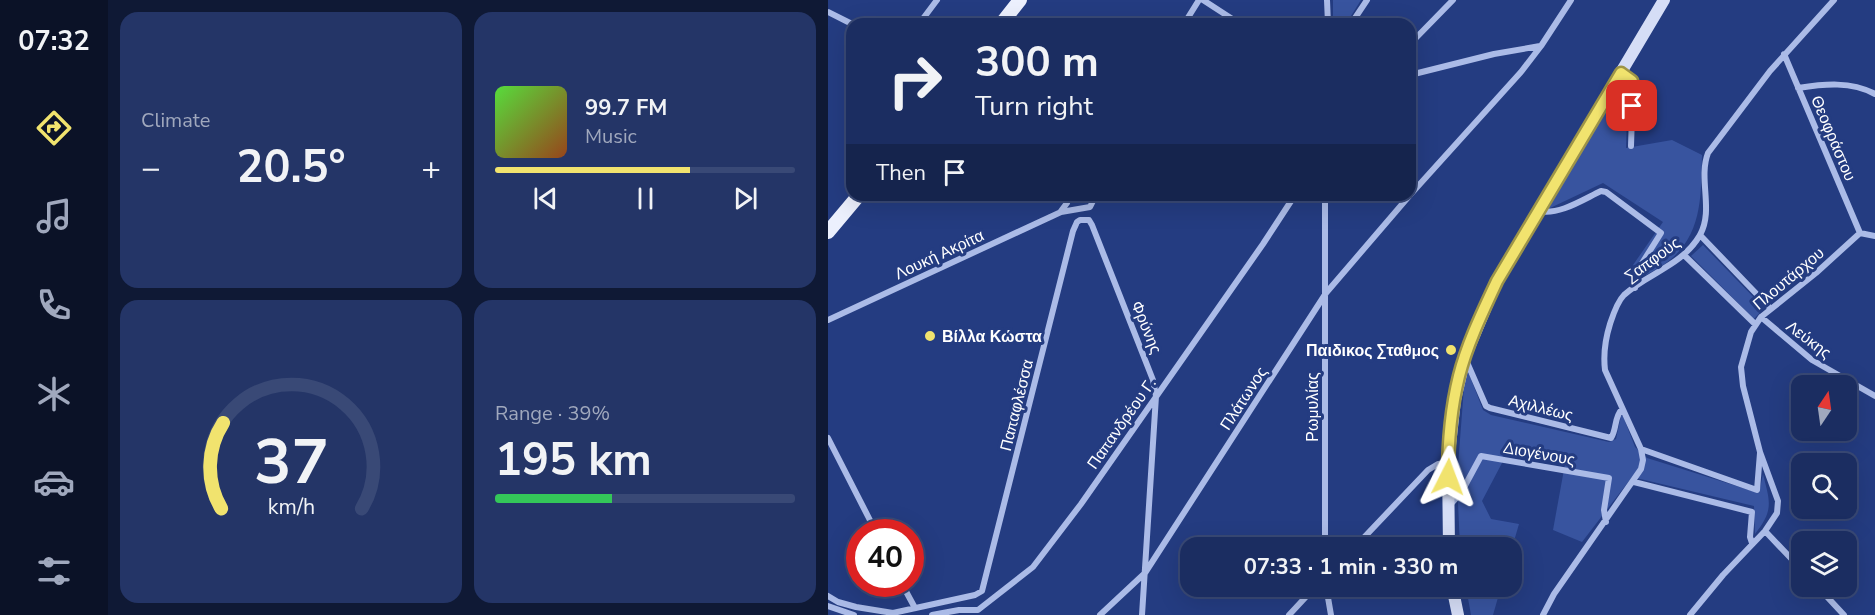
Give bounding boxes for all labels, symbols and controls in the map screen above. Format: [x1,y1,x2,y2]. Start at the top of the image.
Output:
text: 07:32 [18,23,90,60]
text: 300 m [975,34,1099,91]
icon: right [876,42,954,120]
pin [1606,80,1657,131]
text: Turn right [975,88,1093,125]
icon: arrive [1615,89,1648,122]
street label: Θεοφράστου [1805,92,1861,184]
text: 99.7 FM [585,93,667,123]
icon: directions [33,107,75,149]
text: Climate [141,107,210,134]
text: Music [585,123,637,150]
text: 20.5° [236,137,346,198]
text: − [141,146,161,191]
text: + [421,146,441,191]
icon: arrive [938,156,971,189]
text: Then [876,158,926,188]
icon: previous [529,182,562,215]
icon: pause [629,182,662,215]
icon: next [729,182,762,215]
icon: music [33,195,75,237]
street label: Λουκή Ακρίτα [891,225,988,285]
street label: Σαπφούς [1620,232,1685,288]
street label: Πλουτάρχου [1748,242,1829,315]
icon: phone [33,284,75,326]
street label: Φρύνης [1126,298,1167,357]
street label: Λεύκης [1781,316,1836,364]
place label: Βίλλα Κώστα [942,326,1042,348]
marker: Βίλλα Κώστα [923,329,937,343]
place label: Παιδικος Σταθμος [1306,340,1439,362]
marker: Παιδικος Σταθμος [1444,343,1458,357]
street label: Παπαφλέσσα [995,357,1039,453]
street label: Πλάτωνος [1215,362,1273,435]
street label: Ρωμυλίας [1302,372,1324,442]
icon: climate [33,373,75,415]
street label: Παπανδρέου Γ. [1082,374,1161,474]
north arrow [1791,375,1857,441]
map controls [1791,375,1857,597]
street label: Αχιλλέως [1506,389,1576,427]
text: Range · 39% [495,400,610,427]
text: 37 [254,420,328,505]
text: 195 km [495,430,652,491]
street label: Διογένους [1501,437,1577,471]
position arrow [1416,445,1480,509]
button: search [1791,453,1857,519]
icon: car [33,461,75,503]
text: km/h [267,492,315,522]
speed limit sign: 40 [846,519,924,597]
button: layers [1791,531,1857,597]
icon: filters [33,550,75,592]
text: 07:33 · 1 min · 330 m [1244,552,1458,582]

